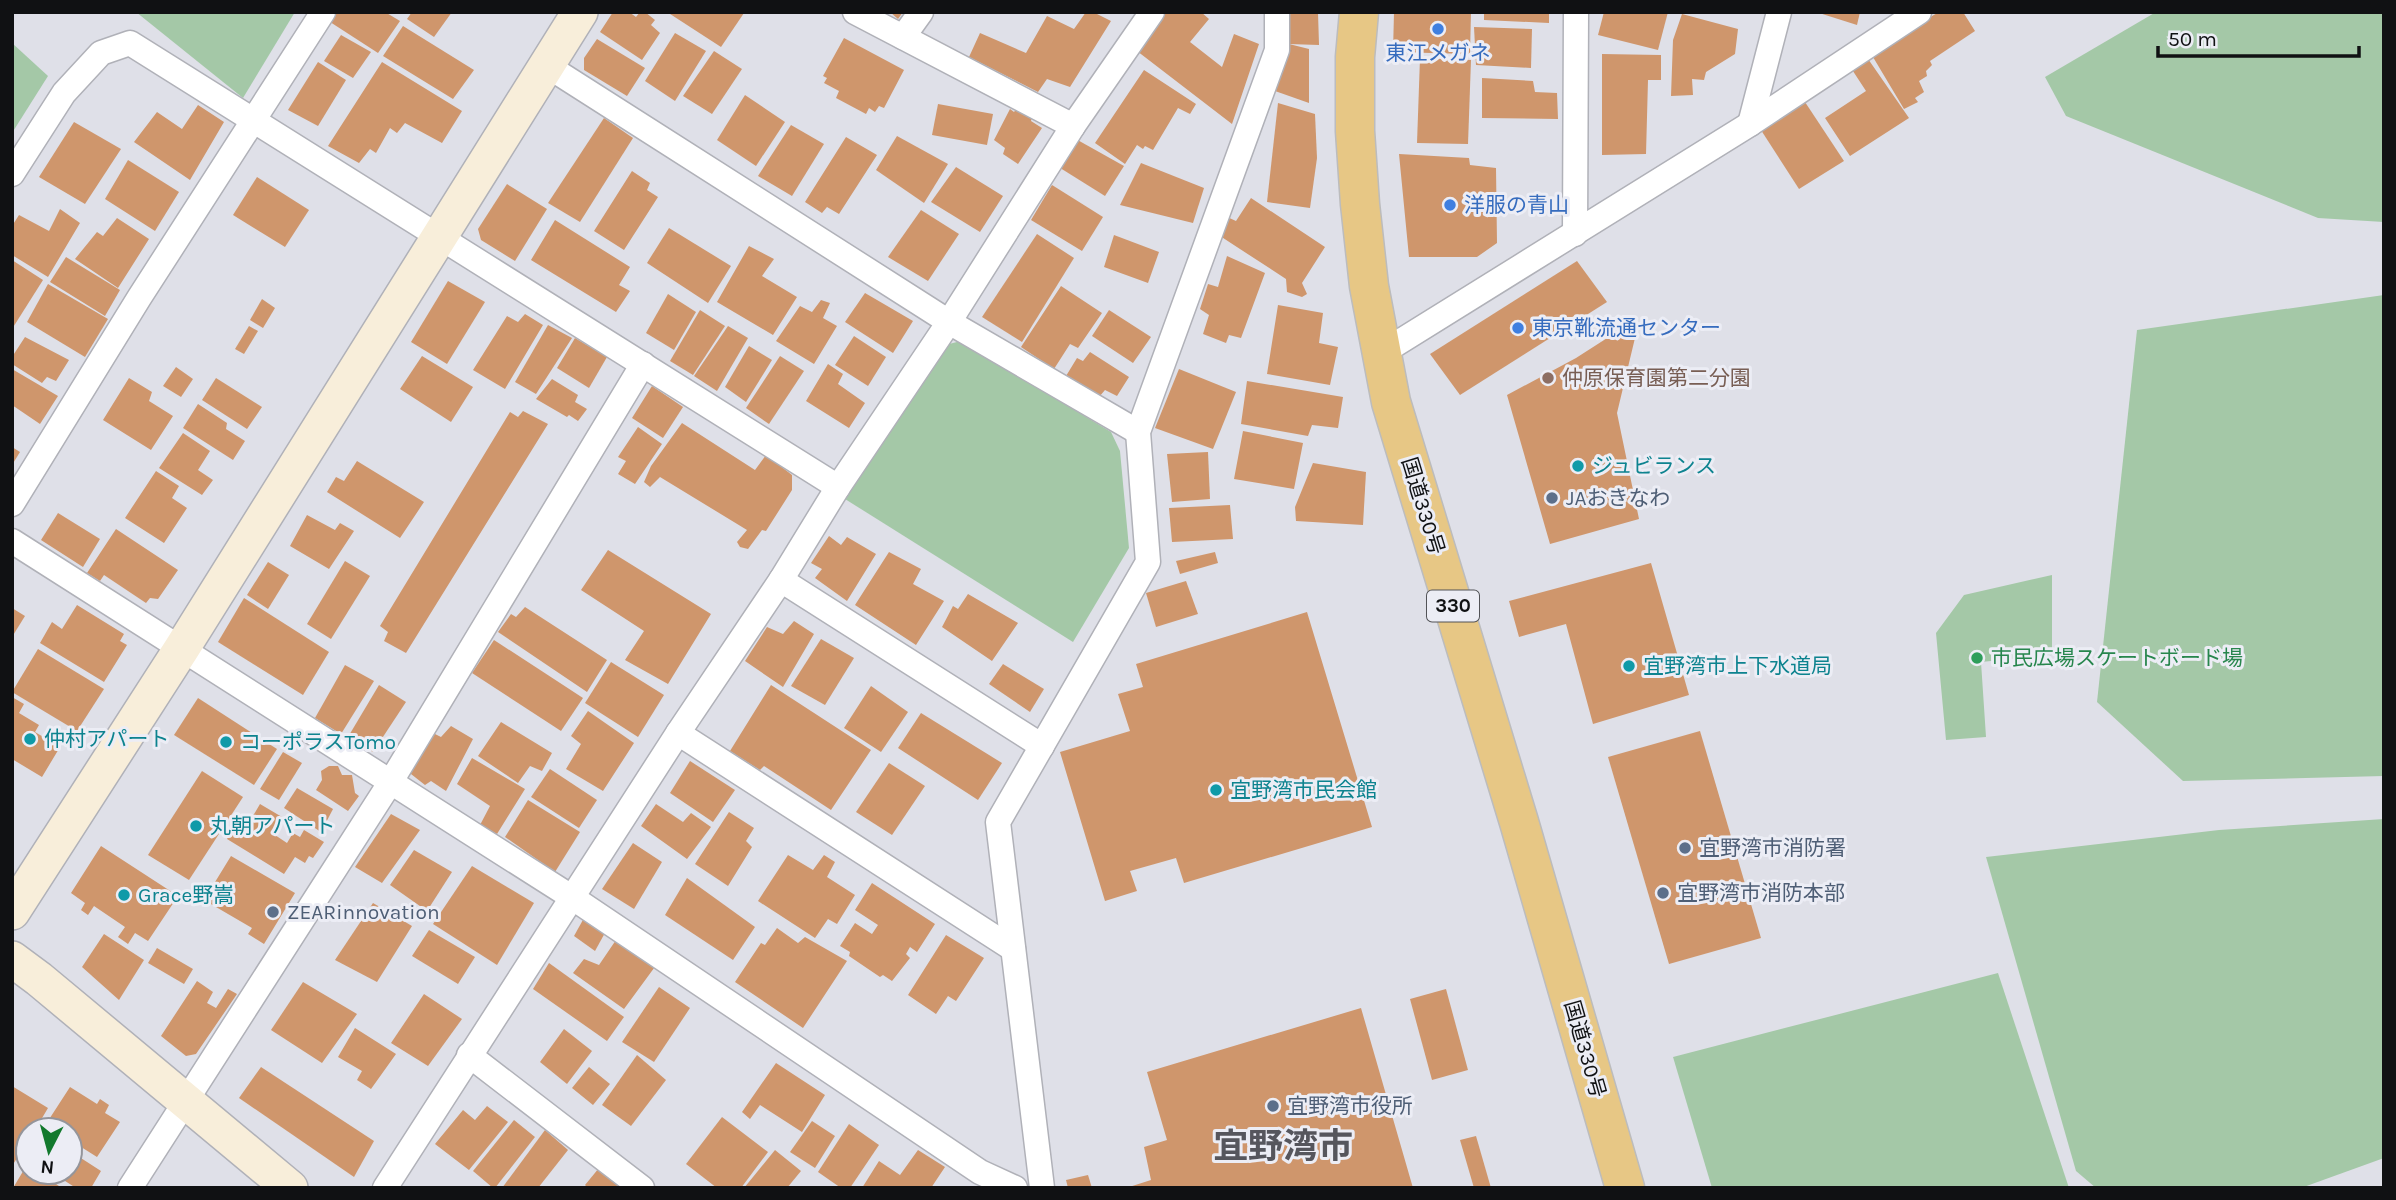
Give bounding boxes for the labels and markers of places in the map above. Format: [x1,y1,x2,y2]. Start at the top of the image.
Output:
marker: 東江メガネ [1430,21,1446,37]
place label: 東江メガネ [1386,41,1491,65]
place label: 洋服の青山 [1464,193,1569,217]
marker: 洋服の青山 [1442,197,1458,213]
place label: 東京靴流通センター [1532,316,1721,340]
marker: 東京靴流通センター [1510,320,1526,336]
place label: 仲原保育園第二分園 [1562,366,1751,390]
marker: 仲原保育園第二分園 [1540,370,1556,386]
place label: ジュビランス [1592,454,1716,478]
marker: ジュビランス [1570,458,1586,474]
place label: JAおきなわ [1566,486,1671,510]
marker: JAおきなわ [1544,490,1560,506]
place label: 市民広場スケートボード場 [1991,646,2243,670]
marker: 市民広場スケートボード場 [1969,650,1985,666]
place label: 宜野湾市上下水道局 [1643,654,1832,678]
marker: 宜野湾市上下水道局 [1621,658,1637,674]
place label: 仲村アパート [44,727,170,751]
place label: コーポラスTomo [240,730,396,754]
marker: 仲村アパート [22,731,38,747]
marker: コーポラスTomo [218,734,234,750]
place label: 宜野湾市民会館 [1230,778,1377,802]
marker: 宜野湾市民会館 [1208,782,1224,798]
place label: 丸朝アパート [210,814,336,838]
marker: 丸朝アパート [188,818,204,834]
place label: 宜野湾市消防署 [1699,836,1846,860]
marker: 宜野湾市消防署 [1677,840,1693,856]
place label: 宜野湾市消防本部 [1677,881,1845,905]
place label: Grace野嵩 [138,883,234,907]
marker: 宜野湾市消防本部 [1655,885,1671,901]
marker: Grace野嵩 [116,887,132,903]
place label: ZEARinnovation [287,900,440,924]
marker: ZEARinnovation [265,904,281,920]
place label: 宜野湾市役所 [1287,1094,1413,1118]
marker: 宜野湾市役所 [1265,1098,1281,1114]

